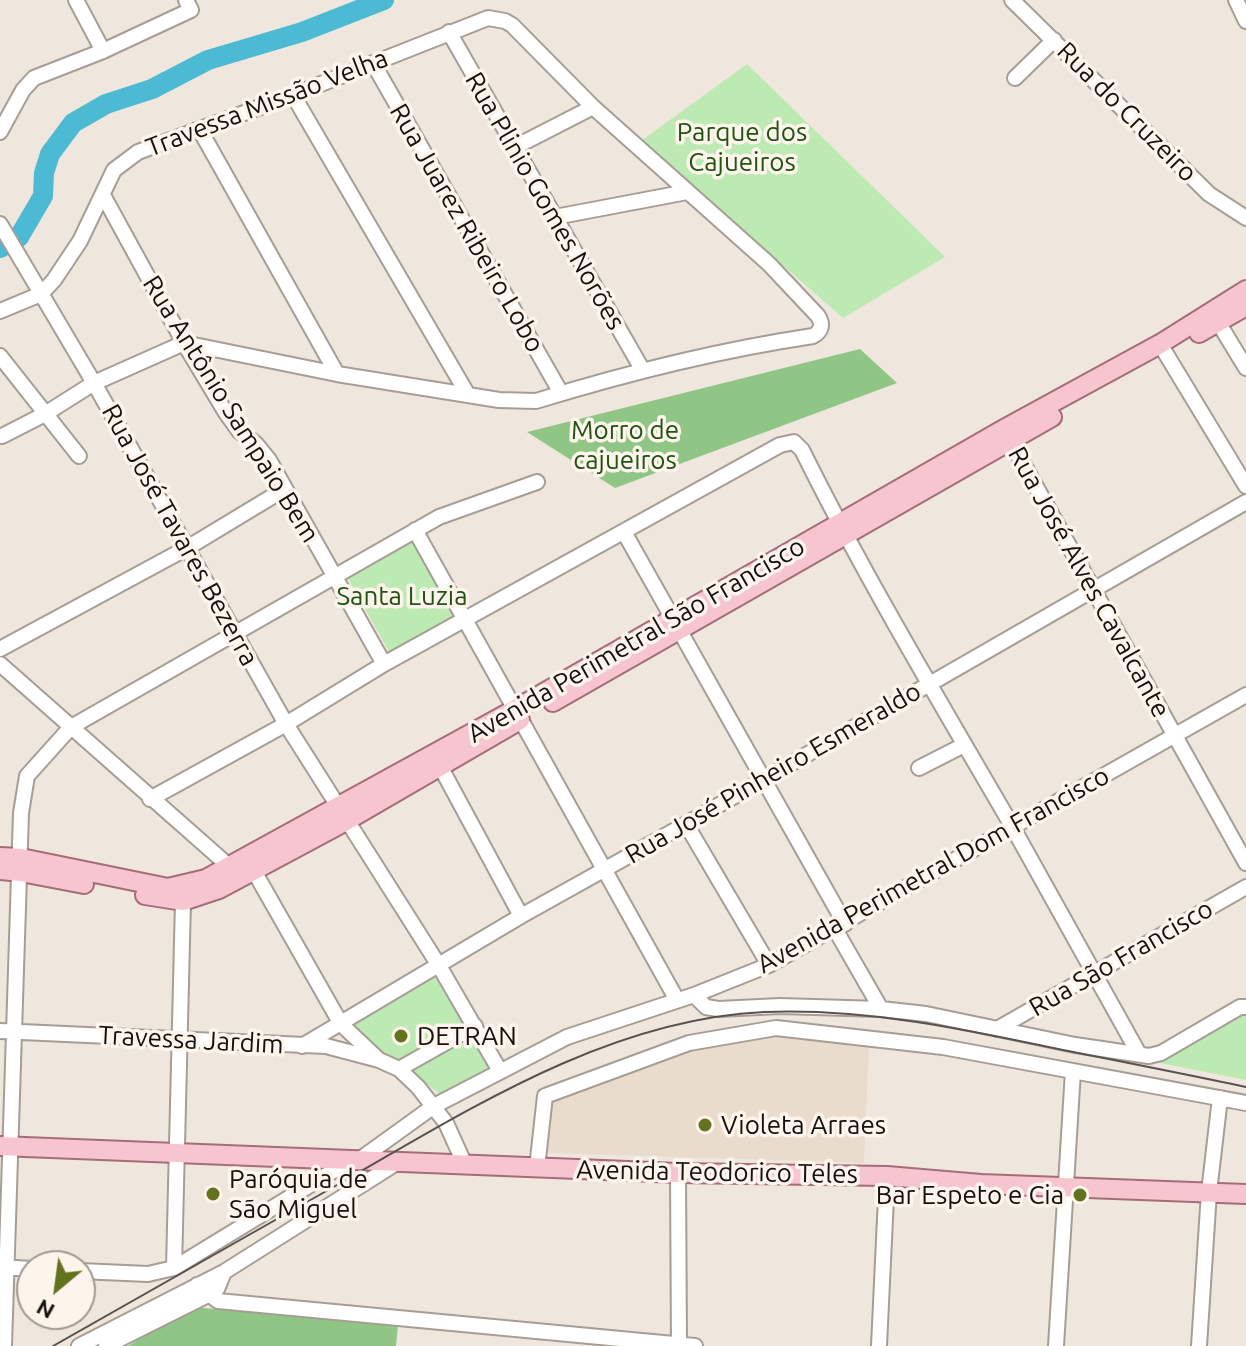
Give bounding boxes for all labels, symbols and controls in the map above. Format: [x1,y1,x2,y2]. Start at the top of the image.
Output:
street label: Rua do Cruzeiro [1051,36,1203,188]
street label: Travessa Missão Velha [142,42,392,164]
street label: Rua Plinio Gomes Norões [458,67,632,335]
street label: Rua Juarez Ribeiro Lobo [383,98,551,358]
park label: Parque dos Cajueiros [677,116,807,178]
street label: Rua Antônio Sampaio Bem [136,270,326,548]
street label: Rua José Tavares Bezerra [95,399,265,671]
park label: Morro de cajueiros [571,414,679,476]
street label: Rua José Alves Cavalcante [1001,441,1177,723]
street label: Avenida Perimetral São Francisco [462,530,810,750]
park label: Santa Luzia [336,580,468,612]
street label: Rua José Pinheiro Esmeraldo [620,675,926,871]
street label: Avenida Perimetral Dom Francisco [751,760,1115,980]
street label: Rua São Francisco [1024,893,1218,1023]
street label: Travessa Jardim [98,1020,284,1060]
place label: DETRAN [417,1020,517,1052]
marker: DETRAN [392,1027,410,1045]
place label: Violeta Arraes [721,1109,886,1141]
marker: Violeta Arraes [696,1116,714,1134]
street label: Avenida Teodorico Teles [576,1154,858,1190]
place label: Paróquia de São Miguel [229,1163,368,1224]
place label: Bar Espeto e Cia [876,1179,1064,1211]
marker: Paróquia de São Miguel [204,1185,222,1203]
marker: Bar Espeto e Cia [1071,1186,1089,1204]
north arrow [16,1250,96,1330]
text: N [32,1295,58,1325]

